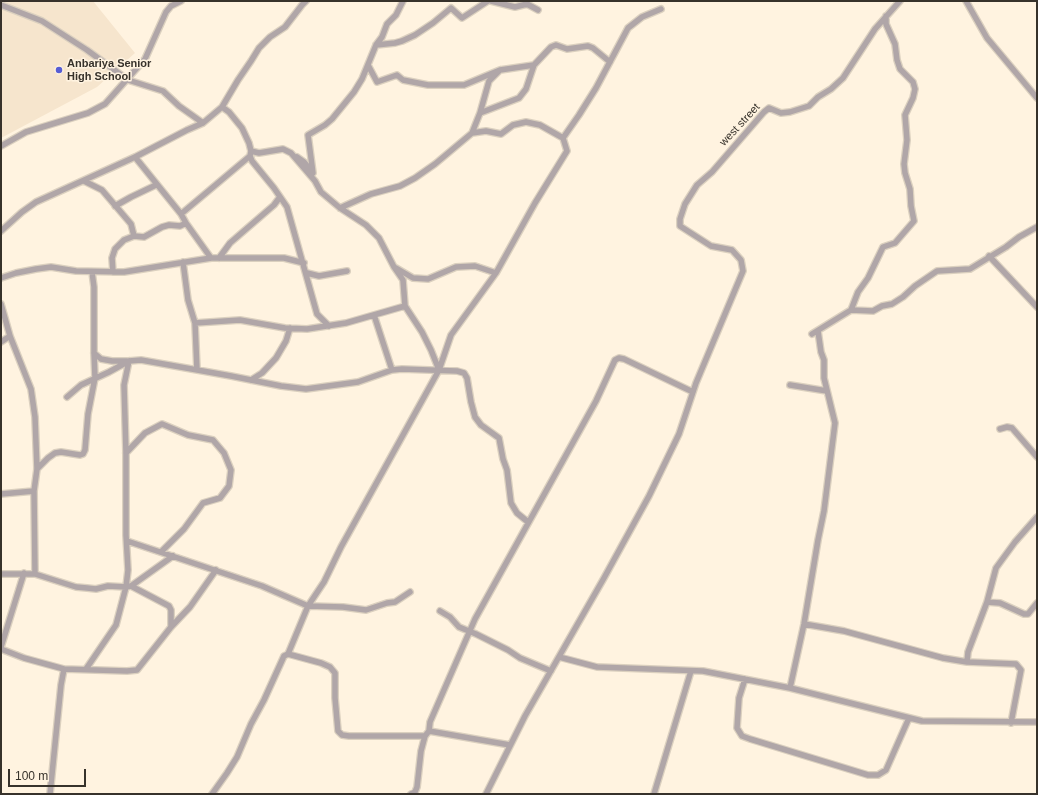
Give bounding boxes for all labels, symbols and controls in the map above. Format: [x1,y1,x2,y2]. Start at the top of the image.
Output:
place label: Anbariya Senior High School [67,57,151,83]
marker: Anbariya Senior High School [54,65,64,75]
street label: west street [717,101,763,149]
scale bar [10,761,88,787]
text: 100 m [15,769,48,783]

